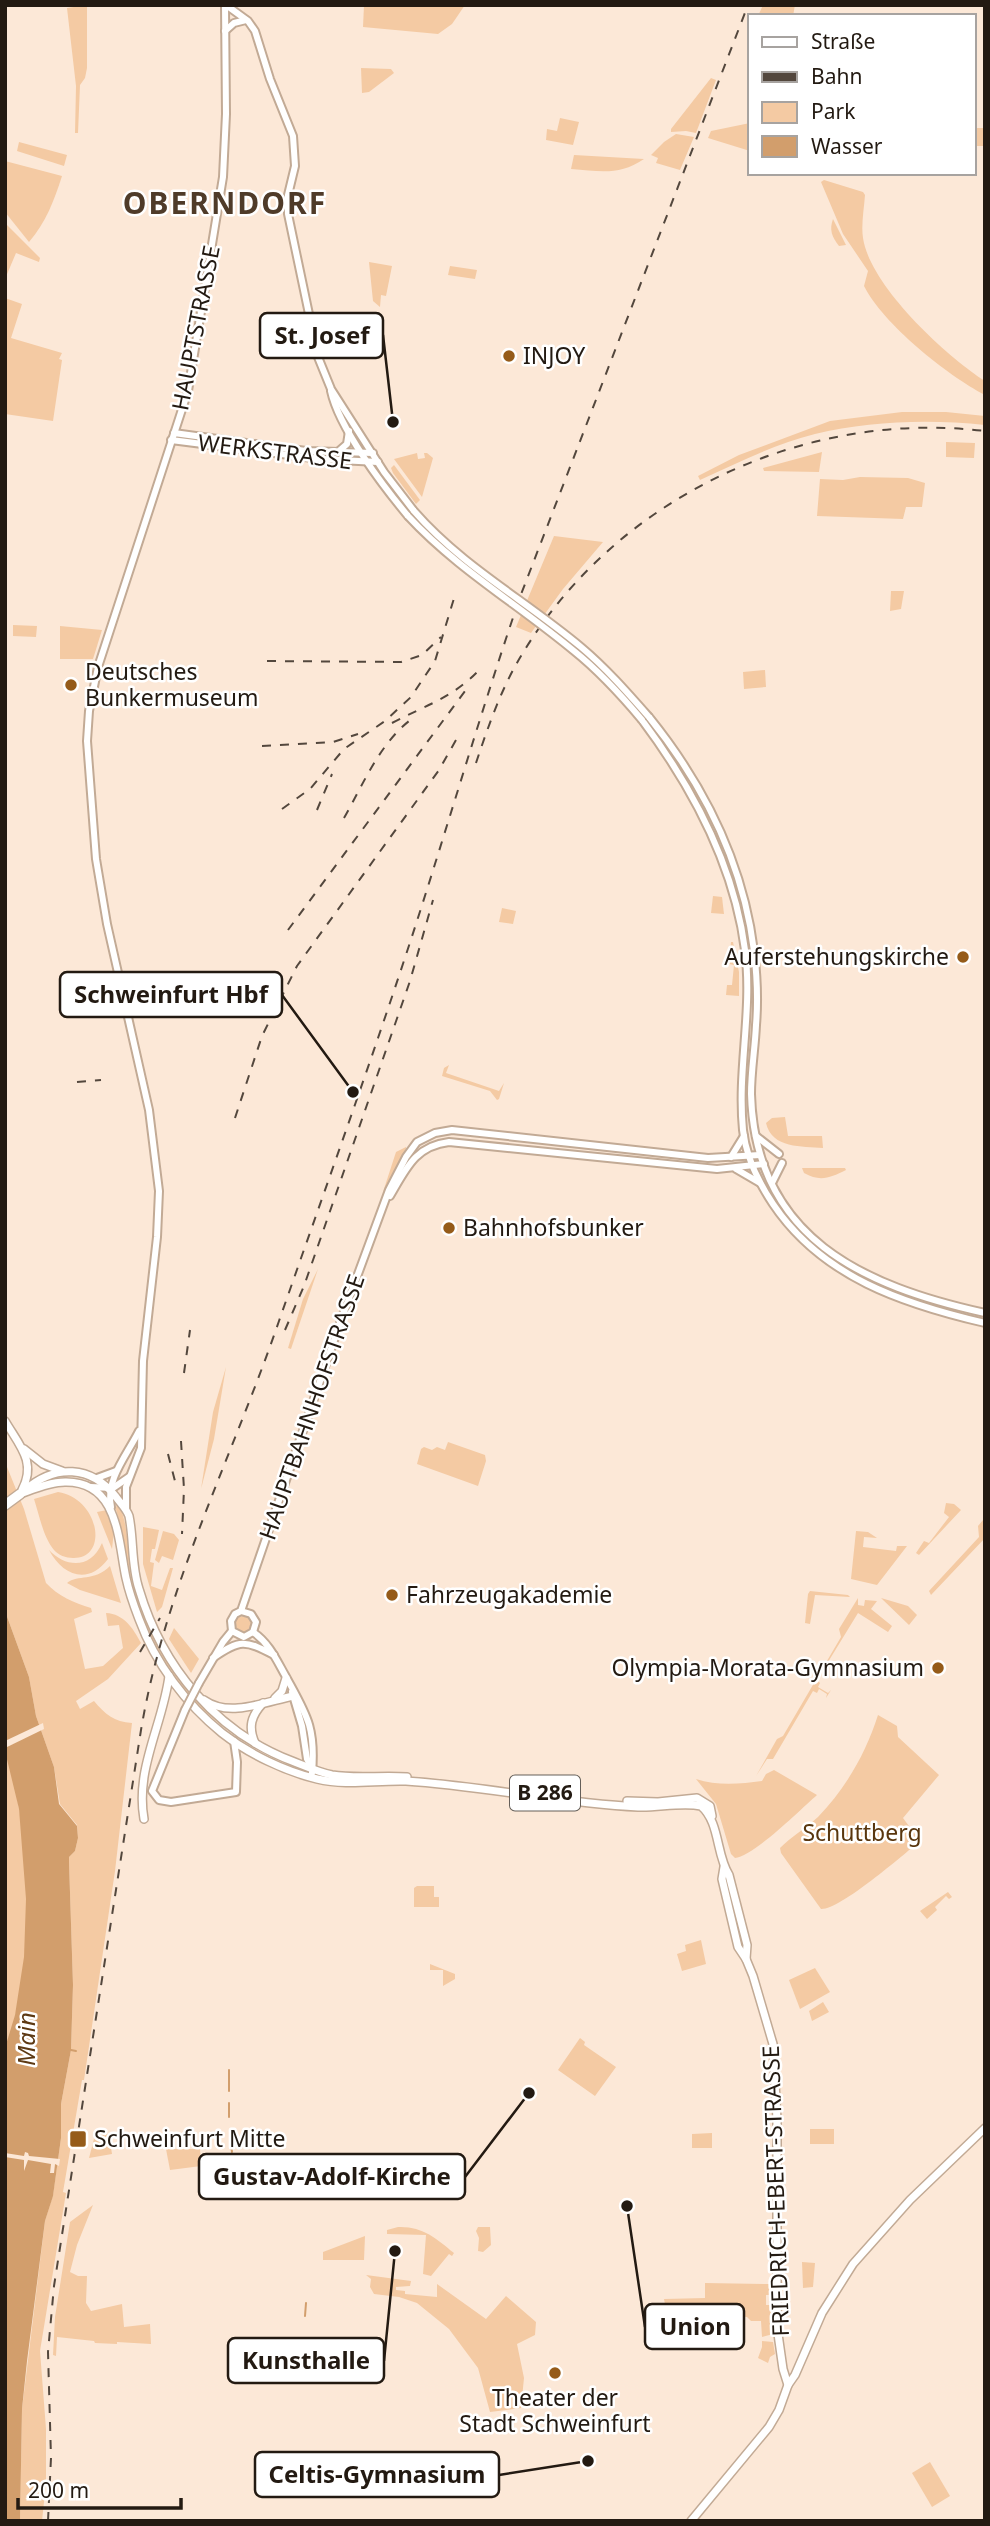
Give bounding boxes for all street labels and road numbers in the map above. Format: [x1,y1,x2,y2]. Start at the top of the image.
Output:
street label: HAUPTSTRASSE [163,242,227,413]
street label: WERKSTRASSE [196,426,354,476]
street label: HAUPTBAHNHOFSTRASSE [251,1270,372,1544]
road number: B 286 [510,1776,580,1811]
street label: FRIEDRICH-EBERT-STRASSE [754,2045,796,2337]

